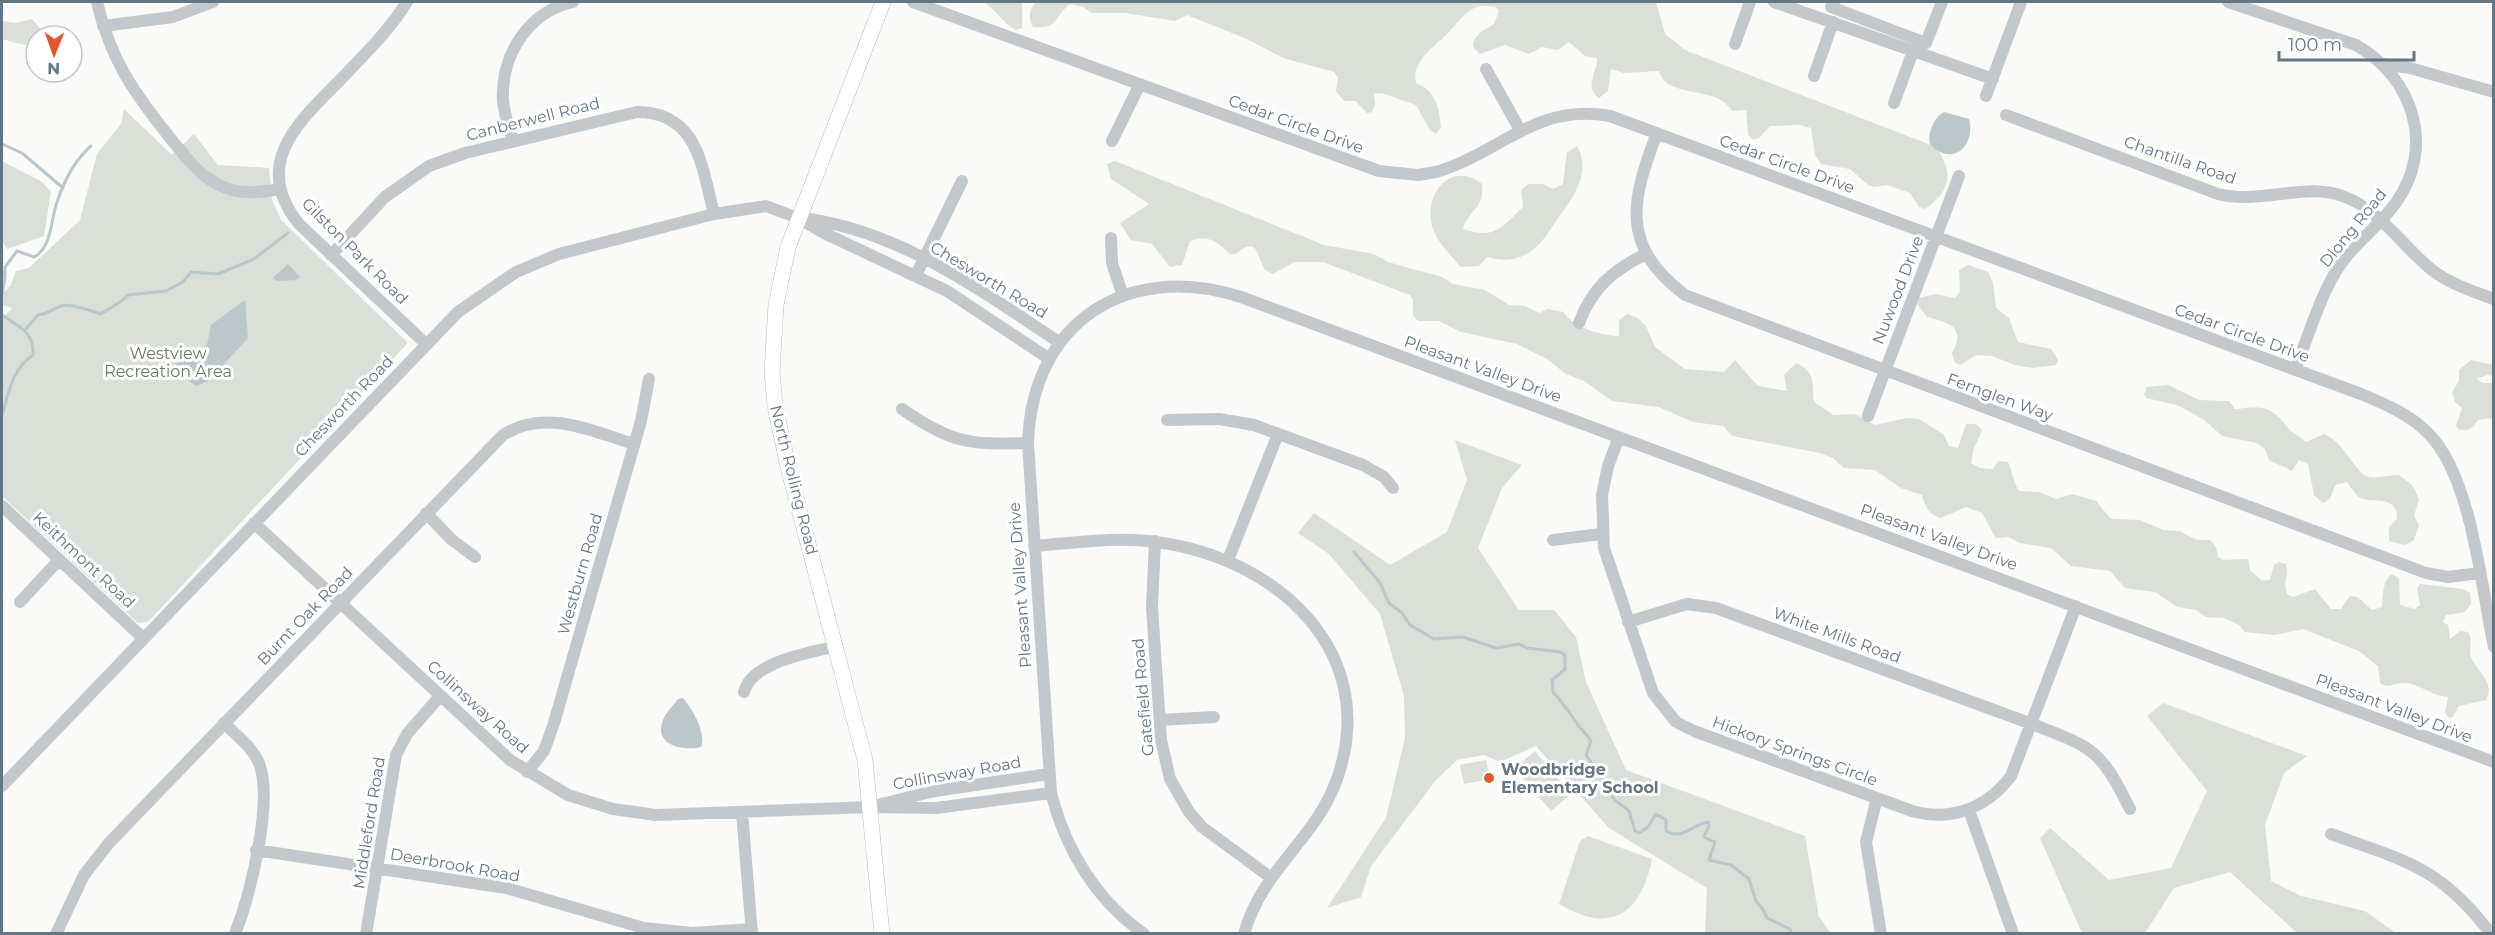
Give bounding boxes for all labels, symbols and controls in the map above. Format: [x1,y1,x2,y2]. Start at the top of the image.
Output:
north arrow [24,24,84,84]
scale bar [2279,24,2414,62]
text: 100 m [2288,34,2342,56]
text: N [47,59,60,78]
street label: Cedar Circle Drive [1226,91,1366,157]
street label: Canberwell Road [464,93,602,145]
street label: Cedar Circle Drive [1717,131,1857,197]
street label: Chantilla Road [2121,132,2239,188]
street label: Dlong Road [2316,185,2390,271]
street label: Gilston Park Road [298,194,412,308]
street label: Nuwood Drive [1869,233,1927,347]
street label: Chesworth Road [927,238,1051,322]
street label: Cedar Circle Drive [2172,300,2312,366]
street label: Pleasant Valley Drive [1402,332,1564,406]
park label: Westview Recreation Area [104,344,232,381]
street label: Chesworth Road [291,351,397,461]
street label: Fernglen Way [1944,369,2056,425]
street label: North Rolling Road [766,403,822,557]
street label: Pleasant Valley Drive [1858,500,2020,574]
street label: Pleasant Valley Drive [1005,502,1035,668]
street label: Keithmont Road [29,508,139,612]
street label: Westburn Road [554,511,606,637]
street label: Burnt Oak Road [253,563,357,669]
street label: White Mills Road [1771,603,1903,667]
street label: Gatefield Road [1128,637,1158,757]
street label: Collinsway Road [423,656,533,758]
street label: Pleasant Valley Drive [2313,669,2475,747]
street label: Hickory Springs Circle [1710,712,1880,790]
street label: Collinsway Road [891,752,1023,794]
street label: Middleford Road [349,756,389,890]
place label: Woodbridge Elementary School [1501,760,1659,797]
marker: Woodbridge Elementary School [1482,771,1496,785]
street label: Deerbrook Road [389,844,521,886]

